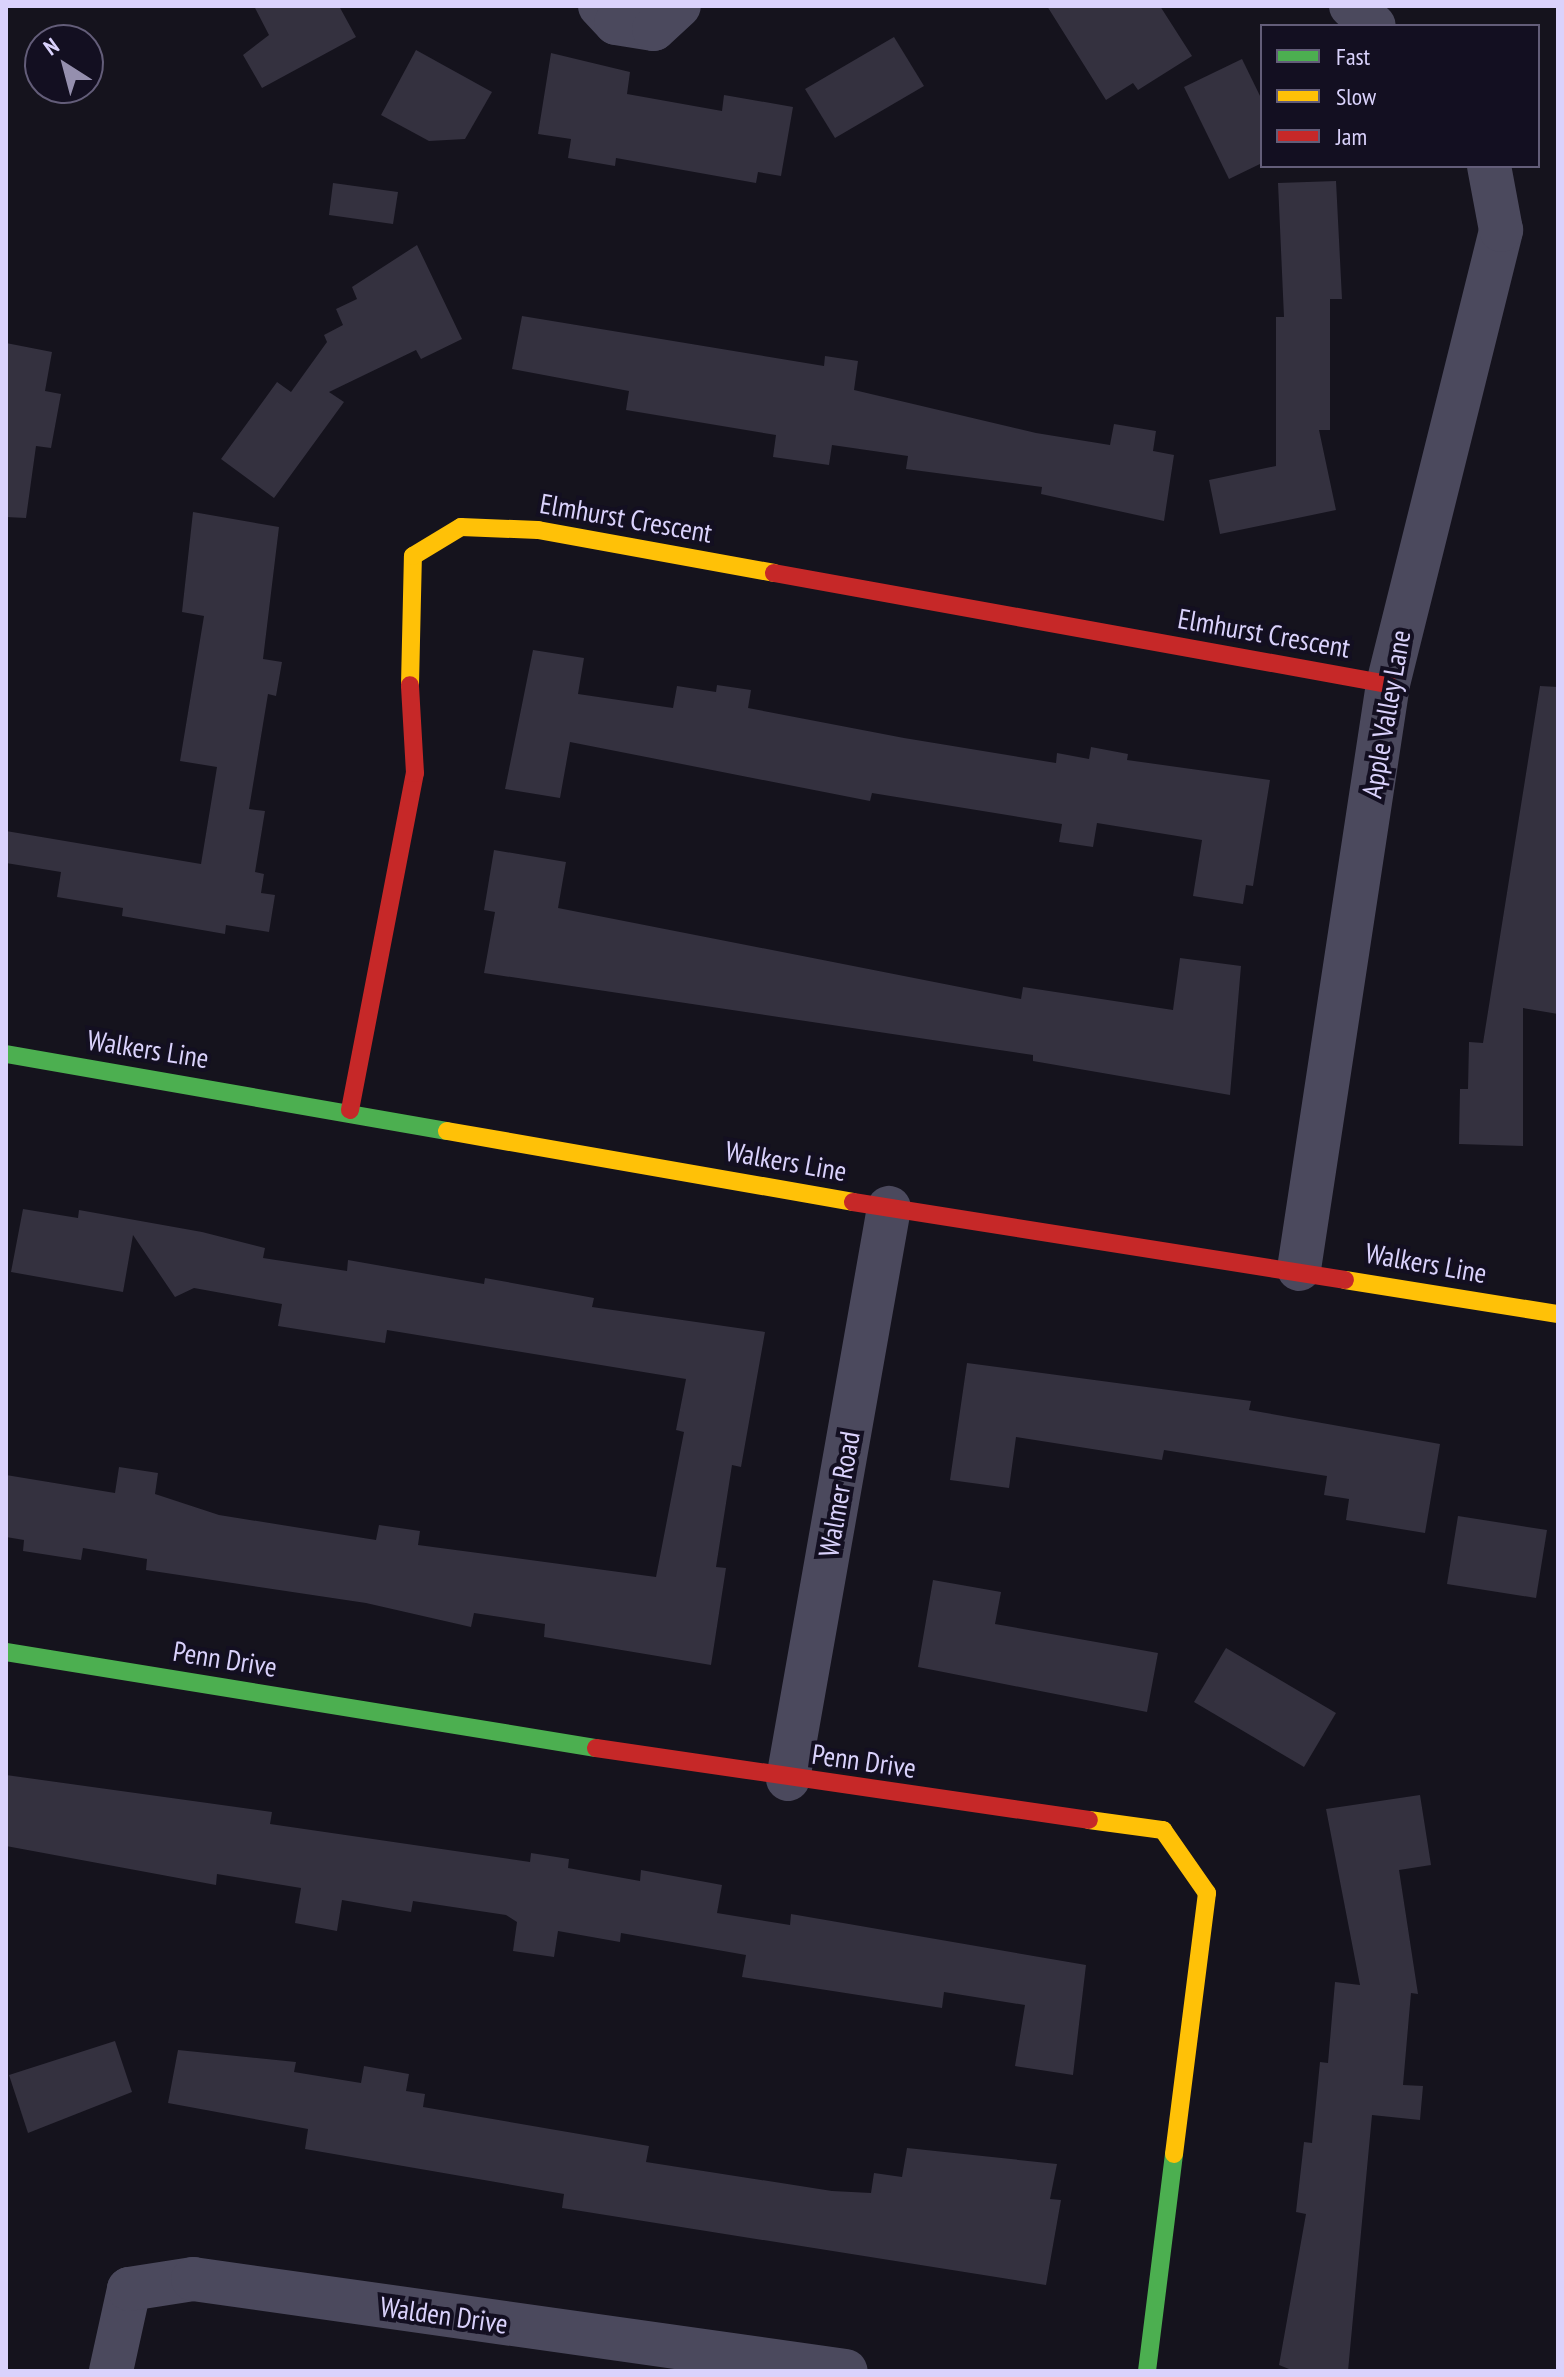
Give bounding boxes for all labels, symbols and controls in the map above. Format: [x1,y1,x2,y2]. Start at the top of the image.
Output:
north arrow [24,24,104,104]
legend [1260,24,1540,168]
text: N [38,31,64,61]
text: Fast [1336,41,1370,72]
text: Slow [1336,81,1376,112]
text: Jam [1336,121,1367,152]
street label: Elmhurst Crescent [537,486,715,550]
street label: Elmhurst Crescent [1175,601,1353,665]
street label: Apple Valley Lane [1355,627,1417,801]
street label: Walkers Line [85,1023,211,1075]
street label: Walkers Line [723,1134,849,1188]
street label: Walkers Line [1363,1236,1489,1290]
street label: Walmer Road [811,1429,867,1559]
street label: Penn Drive [171,1634,279,1684]
street label: Penn Drive [810,1737,918,1785]
street label: Walden Drive [378,2289,510,2341]

